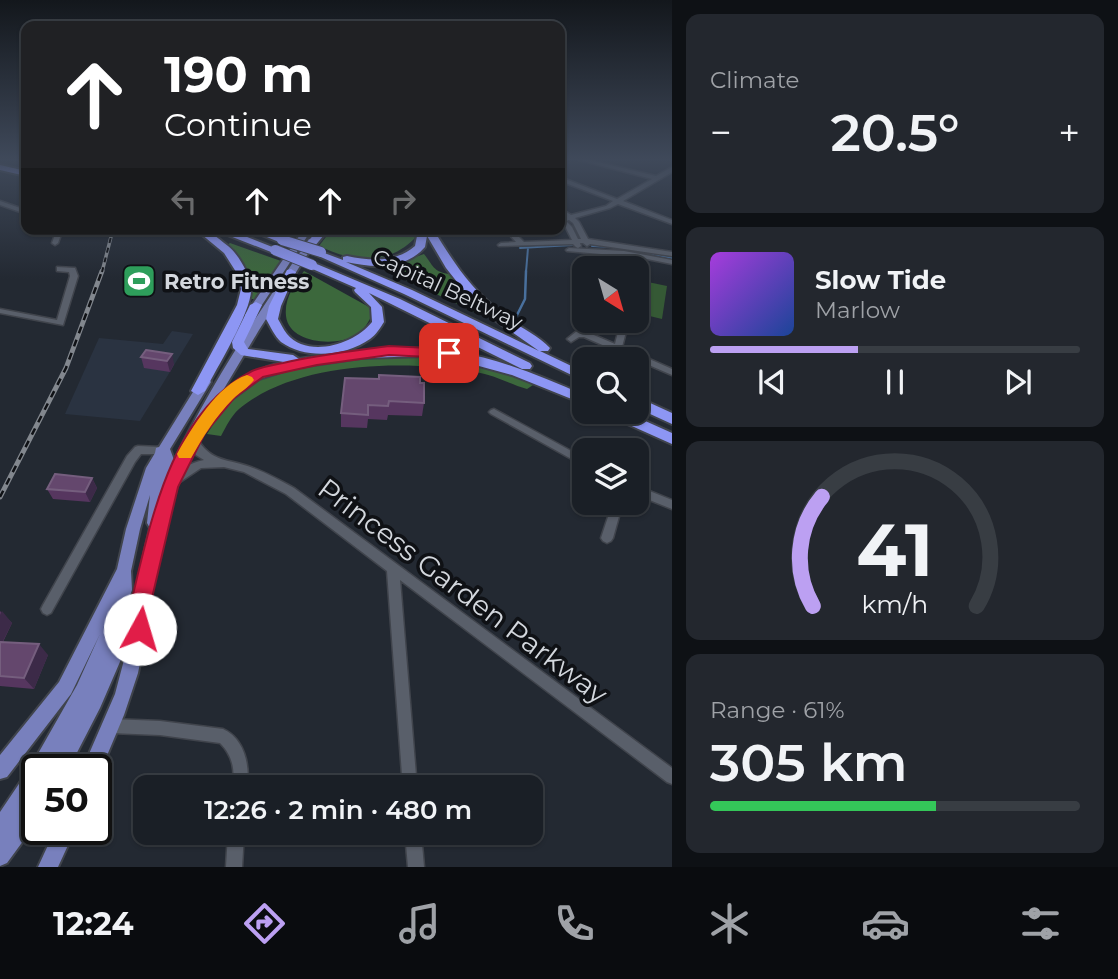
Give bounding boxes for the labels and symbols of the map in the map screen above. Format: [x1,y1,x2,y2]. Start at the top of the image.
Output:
street label: Capital Beltway [369,243,527,335]
north arrow [572,256,649,332]
sports icon: Retro Fitness [120,262,158,300]
place label: Retro Fitness [164,269,309,294]
pin [419,323,479,383]
street label: Princess Garden Parkway [312,471,615,711]
position arrow [103,592,177,666]
speed limit sign: 50 [21,754,112,845]

